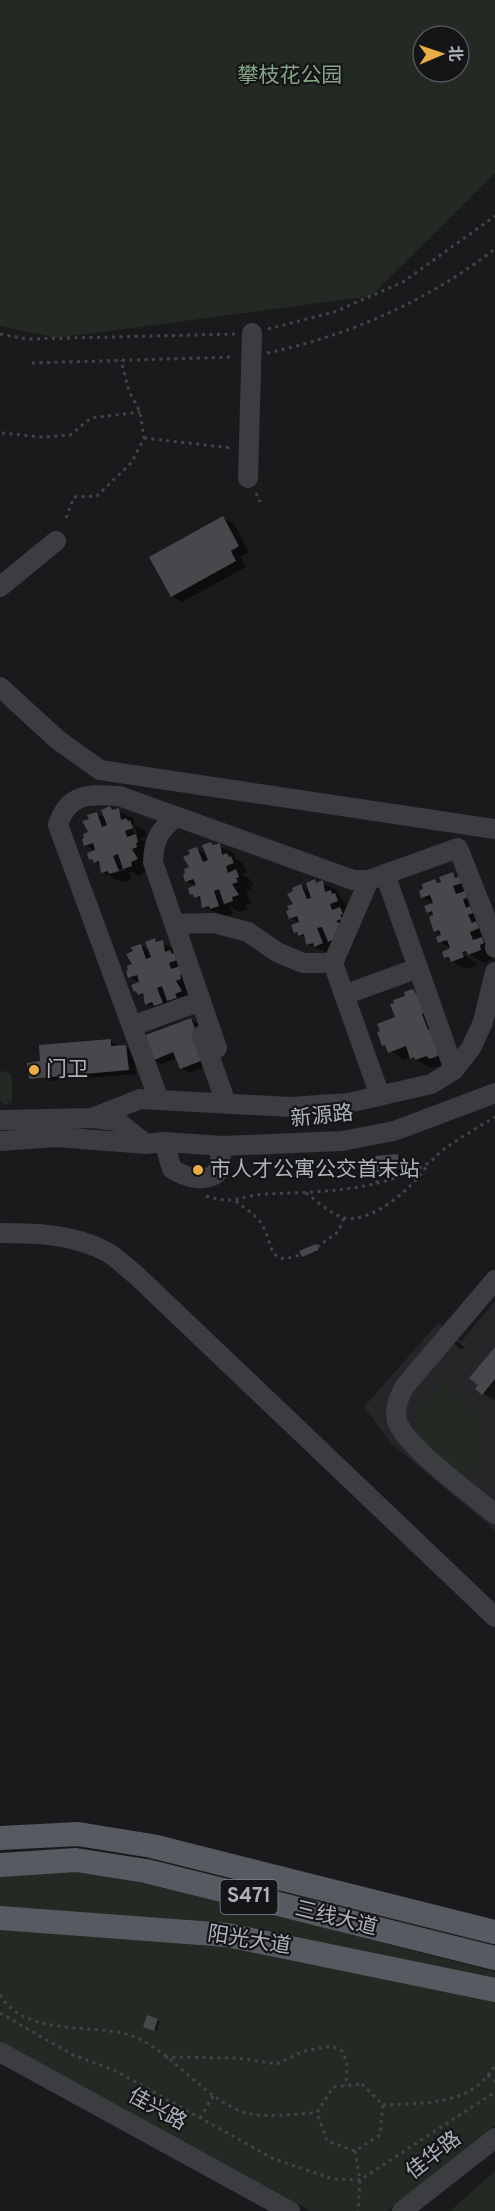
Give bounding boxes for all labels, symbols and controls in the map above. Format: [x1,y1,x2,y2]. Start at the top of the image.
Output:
north arrow [411,24,471,84]
text: 北 [444,45,464,62]
park label: 攀枝花公园 [238,63,343,90]
place label: 门卫 [46,1057,88,1084]
marker: 门卫 [27,1063,41,1077]
street label: 新源路 [289,1100,355,1134]
place label: 市人才公寓公交首末站 [210,1157,420,1184]
marker: 市人才公寓公交首末站 [191,1163,205,1177]
road number: S471 [220,1880,278,1914]
street label: 三线大道 [292,1896,380,1942]
street label: 阳光大道 [205,1921,293,1961]
street label: 佳兴路 [123,2083,191,2137]
street label: 佳华路 [401,2126,467,2186]

